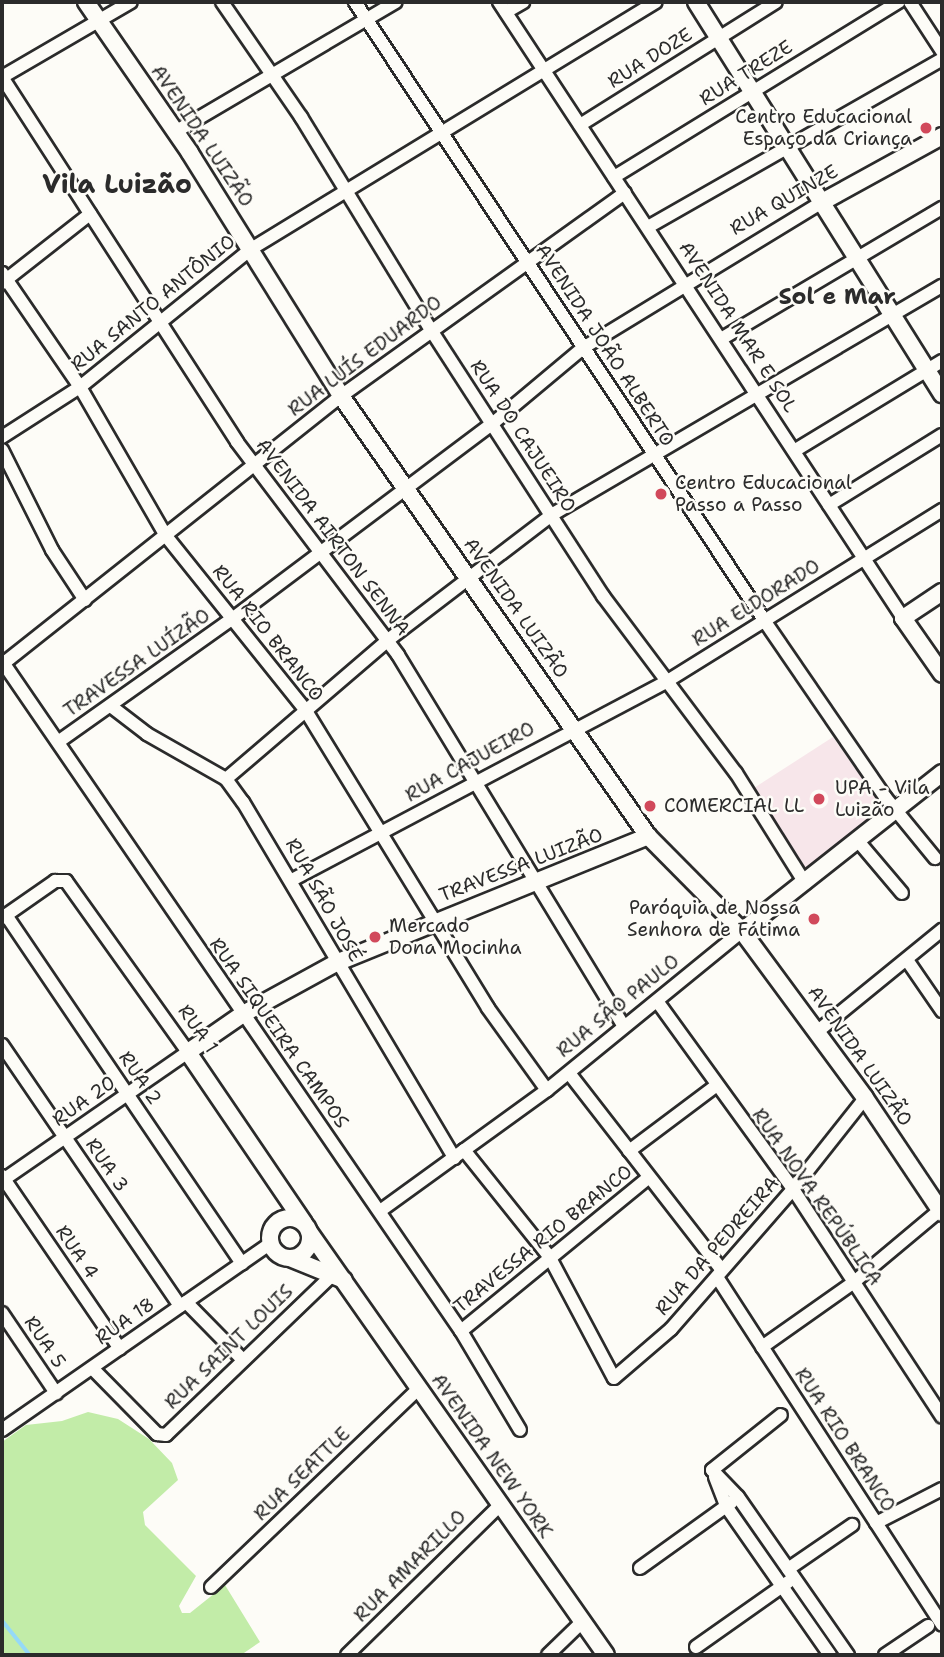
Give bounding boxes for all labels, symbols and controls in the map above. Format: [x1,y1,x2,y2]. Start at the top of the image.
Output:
street label: RUA DOZE [604,23,696,93]
street label: RUA TREZE [695,35,797,111]
street label: AVENIDA LUIZÃO [146,61,258,211]
place label: Centro Educacional Espaço da Criança [735,106,912,150]
marker: Centro Educacional Espaço da Criança [918,120,934,136]
street label: RUA QUINZE [726,160,842,240]
district label: Vila Luizão [42,168,192,200]
street label: RUA SANTO ANTÔNIO [66,230,240,376]
street label: AVENIDA MAR E SOL [674,237,802,417]
street label: AVENIDA JOÃO ALBERTO [531,239,679,451]
district label: Sol e Mar [778,282,896,310]
street label: RUA LUÍS EDUARDO [284,291,446,421]
street label: RUA DO CAJUEIRO [465,356,581,516]
street label: AVENIDA AIRTON SENNA [251,434,415,640]
place label: Centro Educacional Passo a Passo [675,472,852,516]
marker: Centro Educacional Passo a Passo [653,486,669,502]
street label: AVENIDA LUIZÃO [459,533,573,683]
street label: RUA ELDORADO [688,555,824,651]
street label: RUA RIO BRANCO [208,560,328,706]
street label: TRAVESSA LUÍZÃO [60,604,214,722]
street label: RUA CAJUEIRO [401,717,539,807]
place label: UPA - Vila Luizão [835,777,930,821]
marker: UPA - Vila Luizão [809,789,829,809]
place label: COMERCIAL LL [664,795,804,817]
marker: COMERCIAL LL [642,798,658,814]
street label: TRAVESSA LUIZÃO [436,823,606,907]
street label: RUA SÃO JOSÉ [281,834,367,966]
place label: Paróquia de Nossa Senhora de Fátima [627,897,800,941]
marker: Paróquia de Nossa Senhora de Fátima [806,911,822,927]
place label: Mercado Dona Mocinha [389,915,521,959]
marker: Mercado Dona Mocinha [367,929,383,945]
street label: RUA SIQUEIRA CAMPOS [205,934,353,1132]
street label: RUA SÃO PAULO [552,950,684,1062]
street label: AVENIDA LUIZÃO [803,981,917,1131]
street label: RUA 1 [173,1000,223,1058]
street label: RUA 2 [114,1047,166,1109]
street label: RUA 20 [48,1071,120,1131]
street label: RUA NOVA REPÚBLICA [747,1104,887,1290]
street label: RUA 3 [81,1134,133,1196]
street label: TRAVESSA RIO BRANCO [449,1160,637,1318]
street label: RUA DA PEDREIRA [651,1172,783,1320]
street label: RUA 4 [51,1221,103,1283]
street label: RUA SAINT LOUIS [160,1280,298,1414]
street label: RUA 18 [91,1292,159,1350]
street label: RUA 5 [19,1312,71,1372]
street label: RUA RIO BRANCO [790,1364,900,1516]
street label: AVENIDA NEW YORK [427,1369,557,1543]
street label: RUA SEATTLE [249,1423,355,1525]
street label: RUA AMARILLO [349,1505,471,1627]

